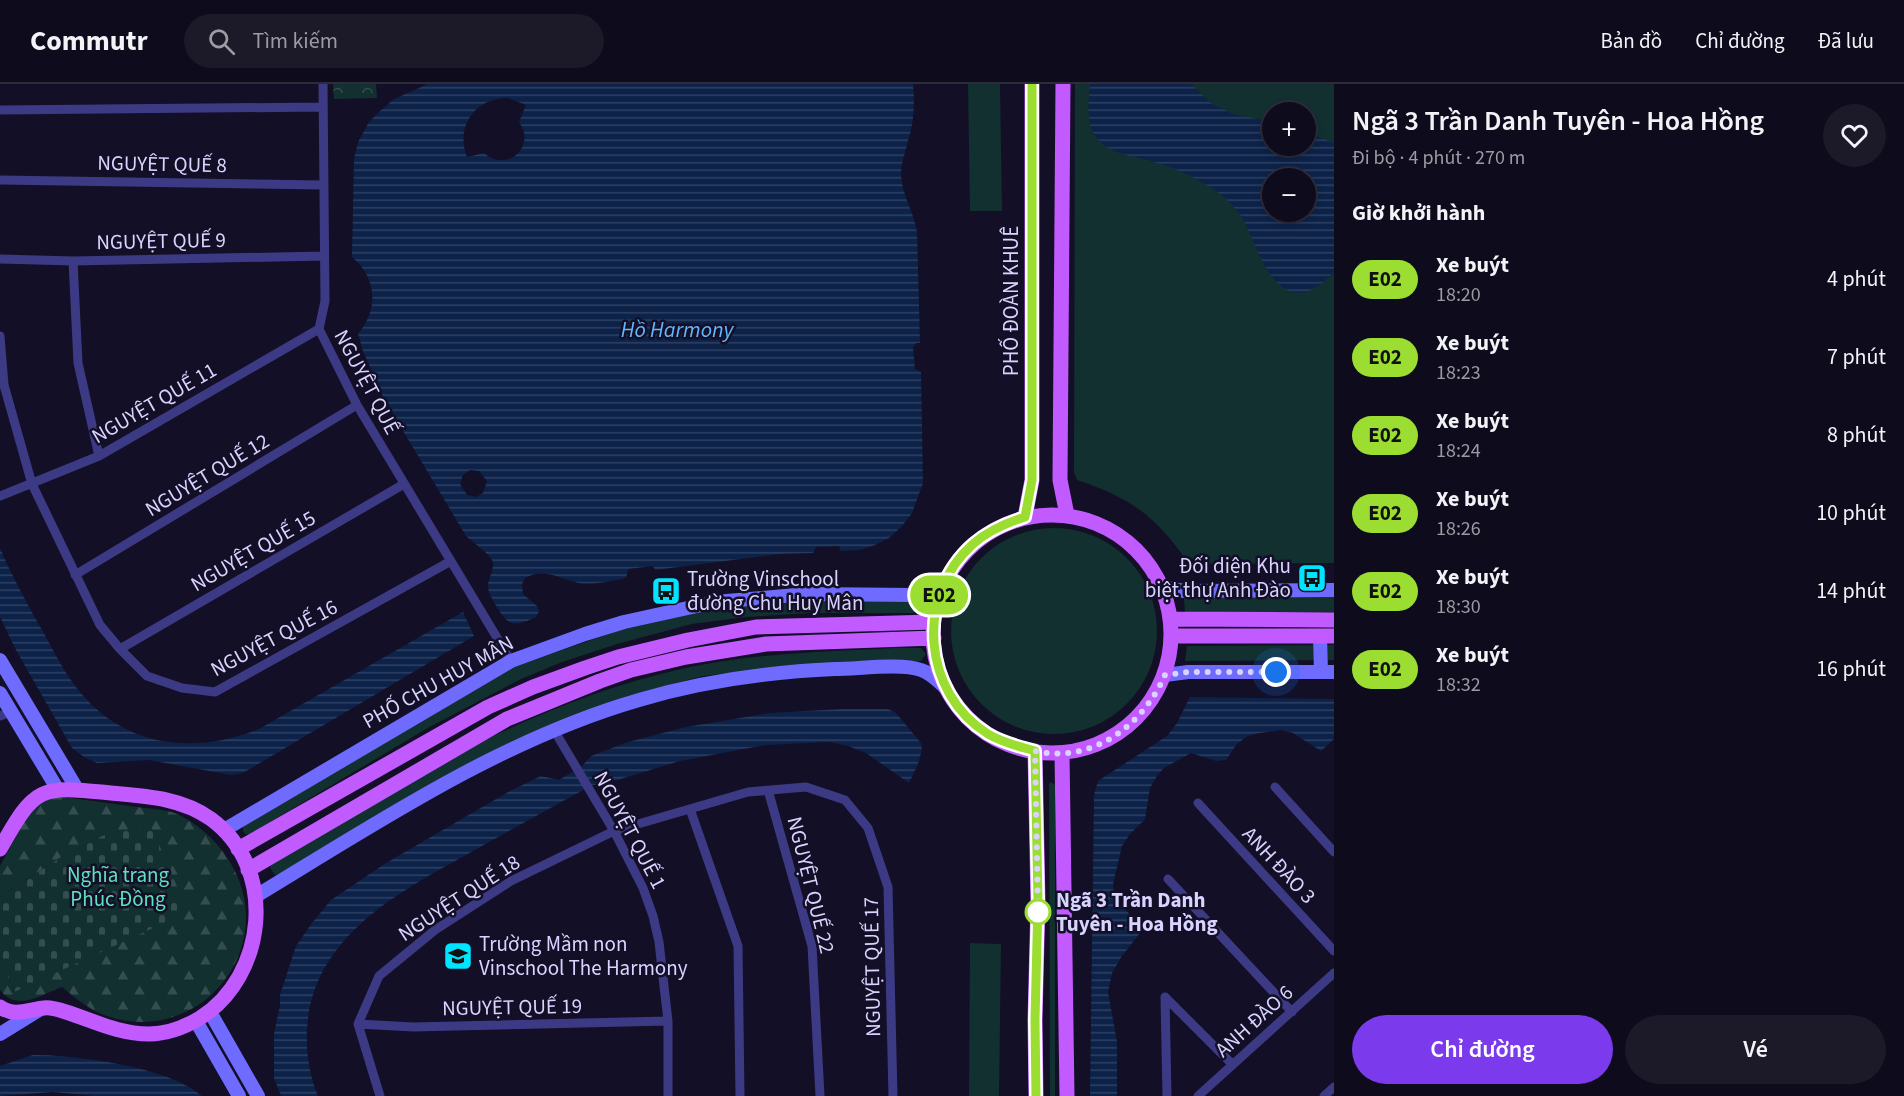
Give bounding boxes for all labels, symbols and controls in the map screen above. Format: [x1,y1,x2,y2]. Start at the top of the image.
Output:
search box [184,14,604,68]
text: Commutr [30,21,148,61]
icon: search [205,25,238,58]
text: Tìm kiếm [253,25,338,57]
text: Bản đồ [1600,26,1662,56]
text: Chỉ đường [1695,26,1785,56]
text: Đã lưu [1818,26,1874,56]
text: Ngã 3 Trần Danh Tuyên - Hoa Hồng [1352,101,1764,141]
map controls [1262,102,1316,222]
button: + [1262,102,1316,156]
button: heart [1823,104,1886,167]
text: Đi bộ · 4 phút · 270 m [1352,144,1525,172]
street label: NGUYỆT QUẾ 8 [97,148,227,180]
button: − [1262,168,1316,222]
text: Giờ khởi hành [1352,197,1485,229]
street label: NGUYỆT QUẾ 9 [96,225,226,257]
street label: PHỐ ĐOÀN KHUÊ [996,226,1026,376]
text: Xe buýt [1436,249,1509,281]
text: 4 phút [1827,263,1886,295]
text: E02 [1368,264,1402,294]
text: 18:20 [1436,281,1481,309]
water label: Hồ Harmony [621,314,734,346]
street label: NGUYỆT QUẾ [327,324,408,441]
text: Xe buýt [1436,327,1509,359]
text: 7 phút [1827,341,1886,373]
text: E02 [1368,342,1402,372]
street label: NGUYỆT QUẾ 11 [86,355,222,451]
text: 18:23 [1436,359,1481,387]
text: Xe buýt [1436,405,1509,437]
text: 8 phút [1827,419,1886,451]
text: E02 [1368,420,1402,450]
street label: NGUYỆT QUẾ 12 [139,426,275,524]
text: 18:24 [1436,437,1481,465]
text: Xe buýt [1436,483,1509,515]
text: 10 phút [1816,497,1886,529]
text: E02 [1368,498,1402,528]
street label: NGUYỆT QUẾ 15 [185,503,321,599]
text: 18:26 [1436,515,1481,543]
place label: Đối diện Khu biệt thự Anh Đào [1145,551,1291,605]
text: Xe buýt [1436,561,1509,593]
bus stop icon: Đối diện Khu biệt thự Anh Đào [1296,562,1328,594]
place label: Trường Vinschool đường Chu Huy Mân [687,564,863,618]
bus stop icon: Trường Vinschool đường Chu Huy Mân [650,575,682,607]
text: 14 phút [1816,575,1886,607]
line badge: E02 [904,576,974,614]
text: E02 [1368,576,1402,606]
text: E02 [922,580,956,610]
street label: NGUYỆT QUẾ 16 [205,592,343,684]
text: 18:30 [1436,593,1481,621]
street label: PHỐ CHU HUY MÂN [357,628,519,736]
text: Xe buýt [1436,639,1509,671]
text: 16 phút [1816,653,1886,685]
text: E02 [1368,654,1402,684]
your location [1261,657,1291,687]
text: 18:32 [1436,671,1481,699]
street label: NGUYỆT QUẾ 1 [586,766,674,894]
street label: NGUYỆT QUẾ 22 [780,813,842,957]
street label: ANH ĐÀO 3 [1235,820,1323,910]
street label: NGUYỆT QUẾ 18 [392,847,526,949]
park label: Nghĩa trang Phúc Đồng [67,860,169,914]
place label: Ngã 3 Trần Danh Tuyên - Hoa Hồng [1056,885,1218,939]
street label: NGUYỆT QUẾ 17 [856,897,888,1037]
marker: Ngã 3 Trần Danh Tuyên - Hoa Hồng [1025,899,1051,925]
place label: Trường Mầm non Vinschool The Harmony [479,929,688,983]
school or university icon: Trường Mầm non Vinschool The Harmony [442,940,474,972]
street label: ANH ĐÀO 6 [1208,978,1300,1064]
street label: NGUYỆT QUẾ 19 [442,991,582,1023]
button: Chỉ đường [1352,1015,1613,1084]
button: Vé [1625,1015,1886,1084]

